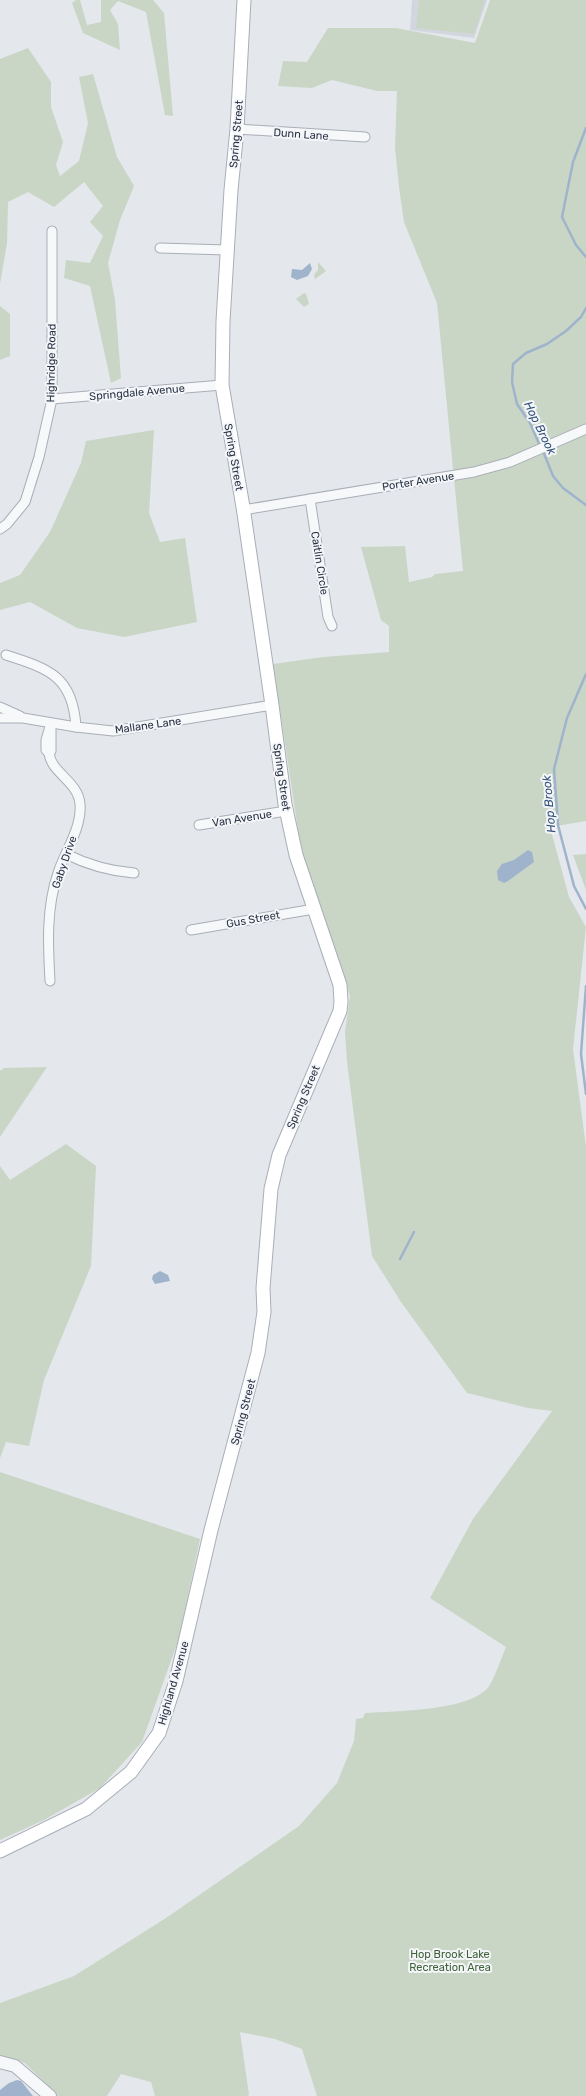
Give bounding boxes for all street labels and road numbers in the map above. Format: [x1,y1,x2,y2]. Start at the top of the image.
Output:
street label: Spring Street [227,99,246,168]
street label: Dunn Lane [273,126,329,143]
street label: Highridge Road [44,324,59,402]
street label: Springdale Avenue [89,382,185,403]
street label: Spring Street [221,422,246,492]
street label: Porter Avenue [381,469,455,494]
street label: Caitlin Circle [308,530,331,596]
street label: Mallane Lane [114,714,182,737]
street label: Spring Street [270,743,293,812]
street label: Van Avenue [211,807,273,830]
street label: Gaby Drive [49,834,80,890]
street label: Gus Street [225,908,282,931]
street label: Spring Street [284,1063,323,1131]
street label: Spring Street [228,1377,259,1447]
street label: Highland Avenue [155,1640,192,1727]

